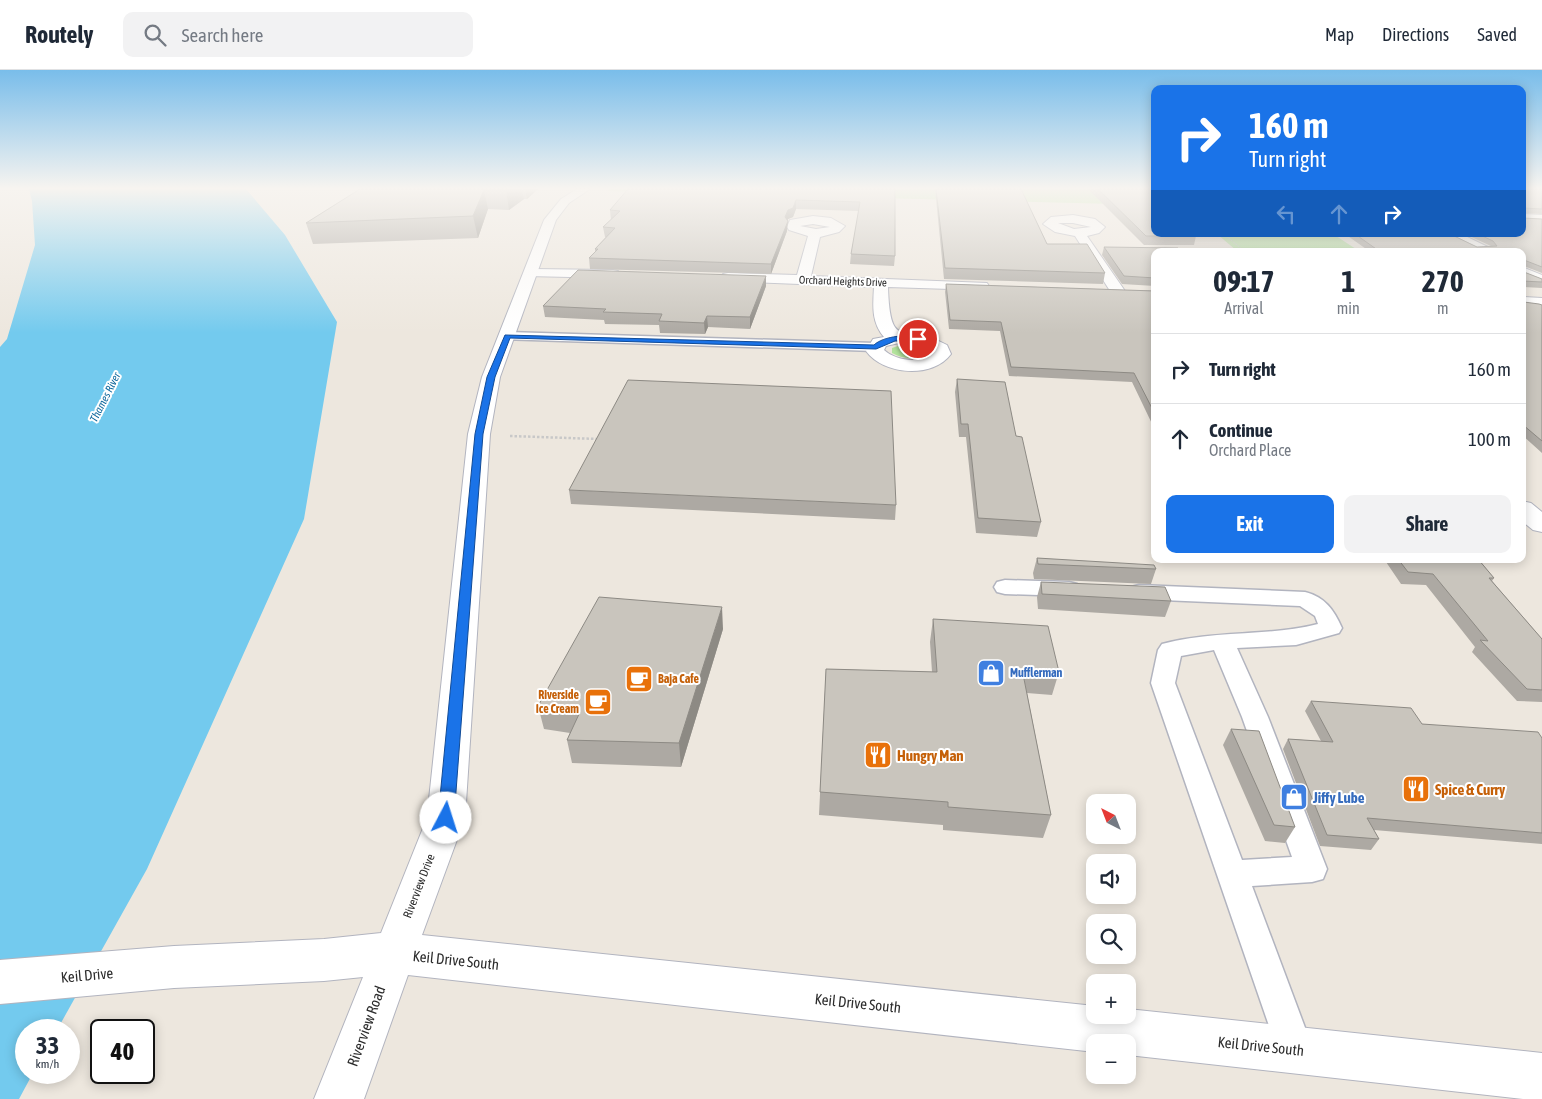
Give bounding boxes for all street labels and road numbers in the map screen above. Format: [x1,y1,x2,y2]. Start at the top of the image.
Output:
street label: Orchard Heights Drive [799,273,887,289]
street label: Riverview Drive [400,852,438,920]
street label: Keil Drive South [412,947,500,973]
street label: Keil Drive [60,964,114,986]
street label: Riverview Road [344,984,388,1068]
street label: Keil Drive South [814,990,902,1016]
street label: Keil Drive South [1217,1033,1305,1059]

